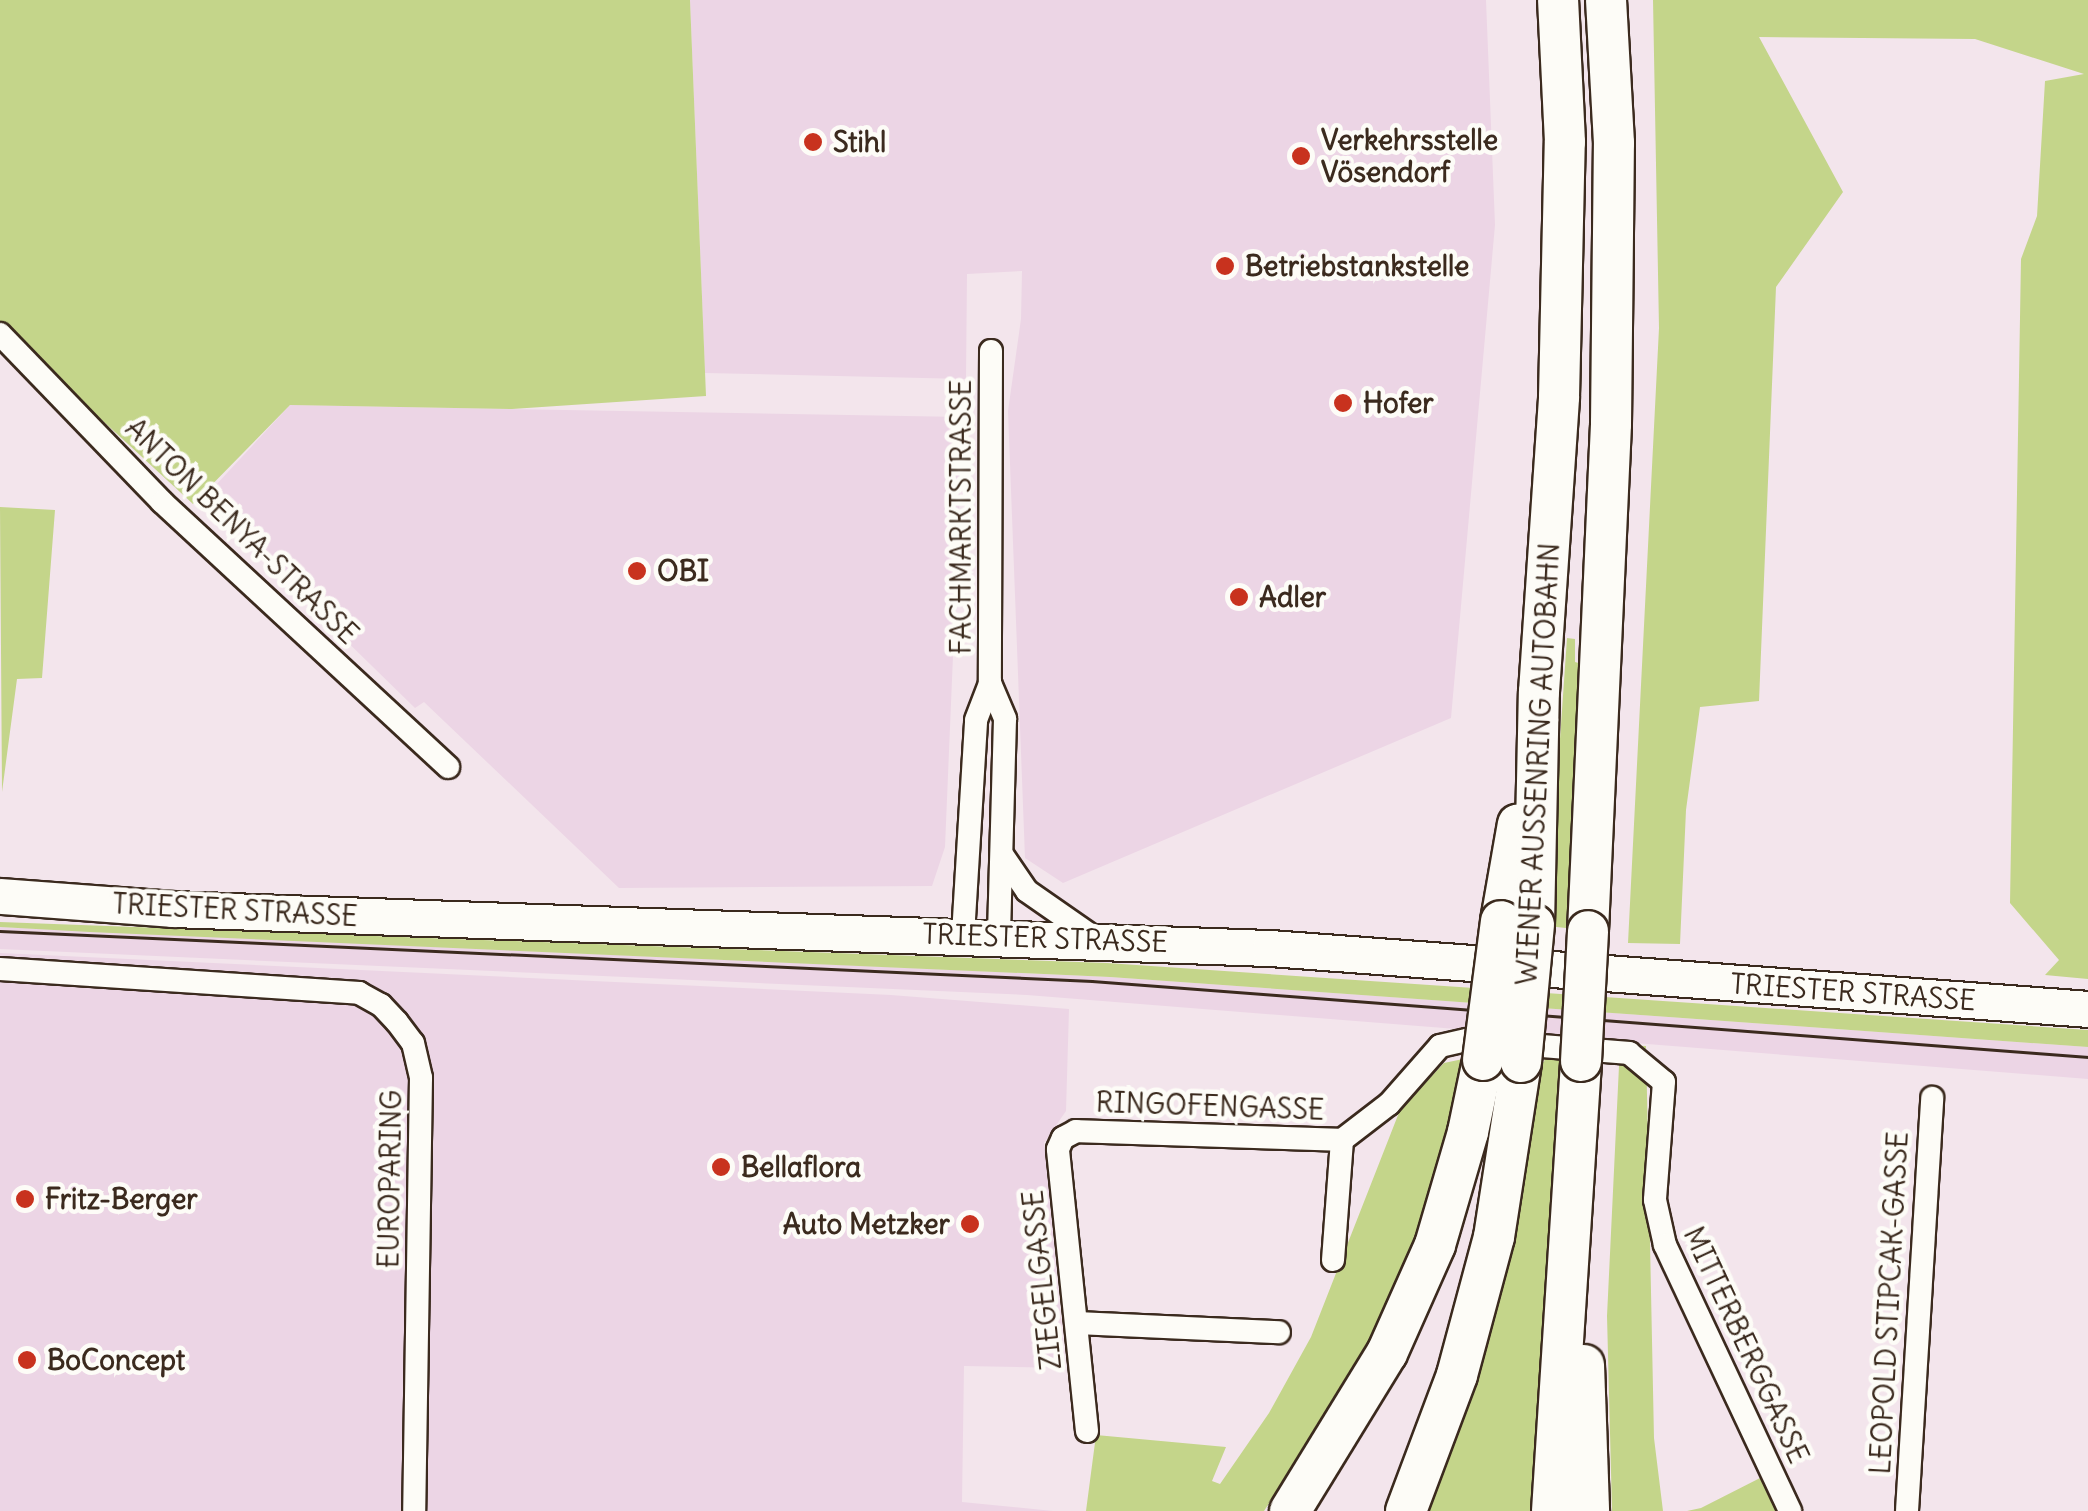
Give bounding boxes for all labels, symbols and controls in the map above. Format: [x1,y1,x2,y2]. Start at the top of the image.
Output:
place label: Verkehrsstelle Vösendorf [1321,123,1498,189]
place label: Stihl [833,125,886,159]
marker: Stihl [802,131,824,153]
marker: Verkehrsstelle Vösendorf [1290,145,1312,167]
place label: Betriebstankstelle [1245,249,1469,283]
marker: Betriebstankstelle [1214,255,1236,277]
street label: FACHMARKTSTRASSE [944,380,978,654]
place label: Hofer [1363,386,1434,420]
marker: Hofer [1332,392,1354,414]
street label: ANTON BENYA-STRASSE [119,411,365,651]
street label: WIENER AUSSENRING AUTOBAHN [1510,542,1566,986]
place label: OBI [657,554,709,588]
marker: OBI [626,560,648,582]
place label: Adler [1259,580,1326,614]
marker: Adler [1228,586,1250,608]
street label: TRIESTER STRASSE [111,887,359,933]
street label: TRIESTER STRASSE [922,917,1168,959]
street label: TRIESTER STRASSE [1729,967,1977,1017]
street label: RINGOFENGASSE [1095,1085,1325,1127]
street label: EUROPARING [372,1089,408,1269]
street label: LEOPOLD STIPCAK-GASSE [1863,1131,1915,1475]
place label: Bellaflora [741,1150,861,1184]
marker: Bellaflora [710,1156,732,1178]
place label: Fritz-Berger [45,1182,198,1216]
marker: Fritz-Berger [14,1188,36,1210]
street label: ZIEGELGASSE [1016,1188,1068,1372]
place label: Auto Metzker [783,1207,950,1241]
marker: Auto Metzker [959,1213,981,1235]
street label: MITTERBERGGASSE [1676,1221,1816,1469]
place label: BoConcept [47,1343,185,1377]
marker: BoConcept [16,1349,38,1371]

